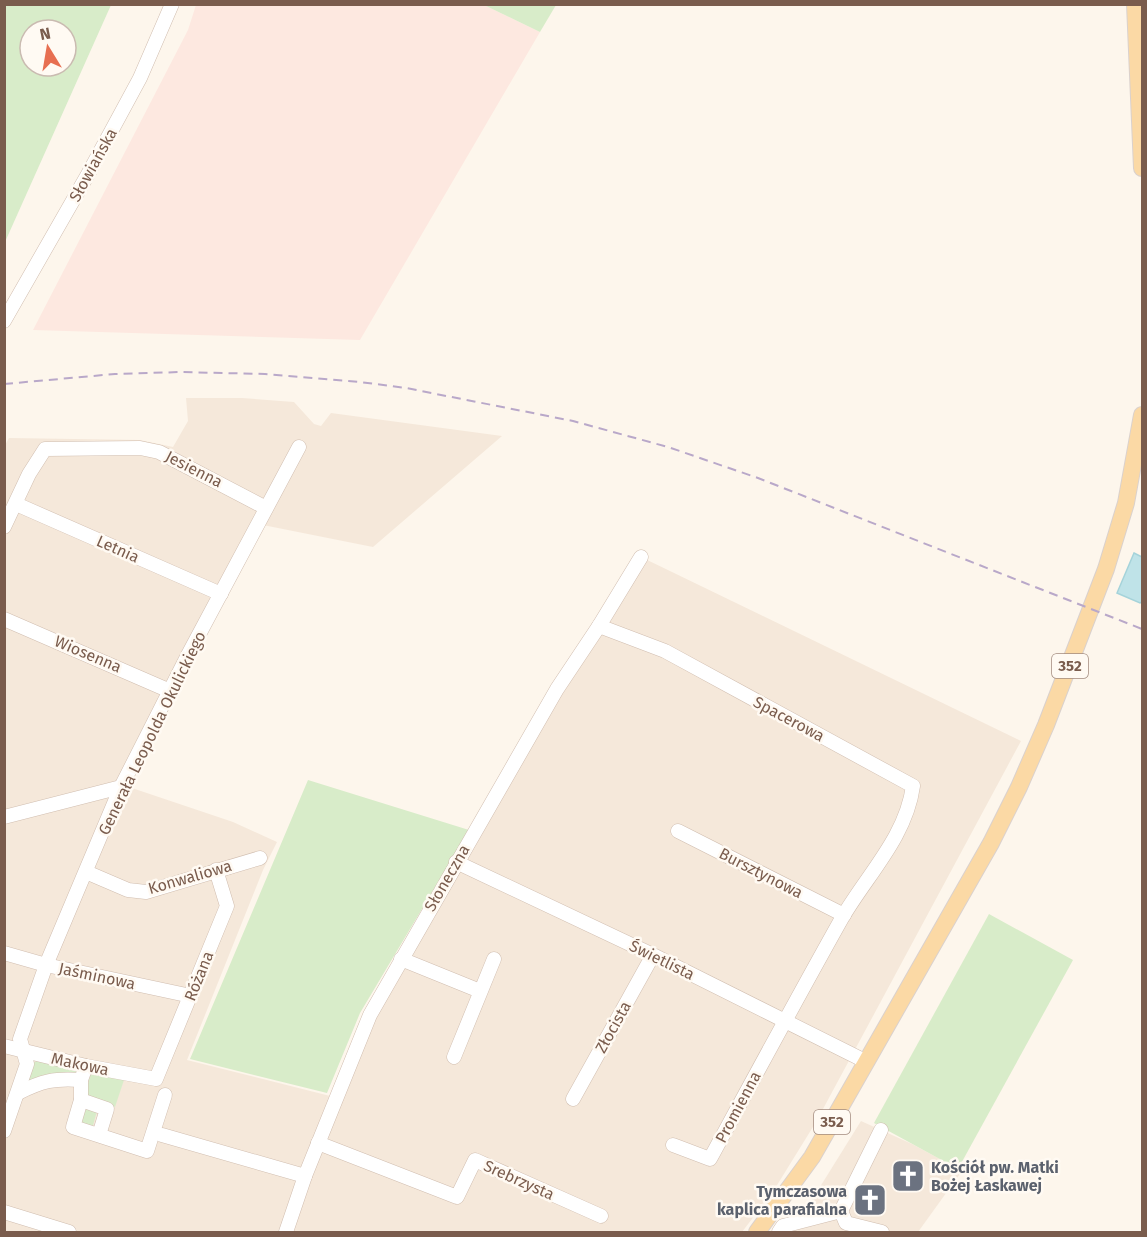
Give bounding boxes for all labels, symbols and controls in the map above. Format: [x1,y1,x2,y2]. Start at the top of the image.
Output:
north arrow [18,18,78,78]
text: N [38,23,52,44]
street label: Słowiańska [65,125,121,205]
street label: Jesienna [162,447,226,491]
street label: Letnia [94,531,142,567]
street label: Generała Leopolda Okulickiego [94,628,210,838]
street label: Wiosenna [52,631,124,677]
road number: 352 [1052,654,1088,678]
street label: Spacerowa [750,692,828,746]
street label: Słoneczna [420,841,474,915]
street label: Bursztynowa [716,844,806,902]
street label: Konwaliowa [146,856,234,898]
street label: Świetlista [626,935,698,984]
street label: Różana [180,948,218,1004]
street label: Jaśminowa [57,959,137,993]
street label: Złocista [591,998,635,1056]
street label: Makowa [49,1049,111,1079]
street label: Promienna [711,1068,765,1146]
road number: 352 [814,1110,850,1134]
street label: Srebrzysta [481,1156,557,1204]
church icon: Kościół pw. Matki Bożej Łaskawej [890,1158,926,1194]
place label: Kościół pw. Matki Bożej Łaskawej [931,1158,1059,1195]
place label: Tymczasowa kaplica parafialna [717,1182,847,1219]
church icon: Tymczasowa kaplica parafialna [852,1182,888,1218]

